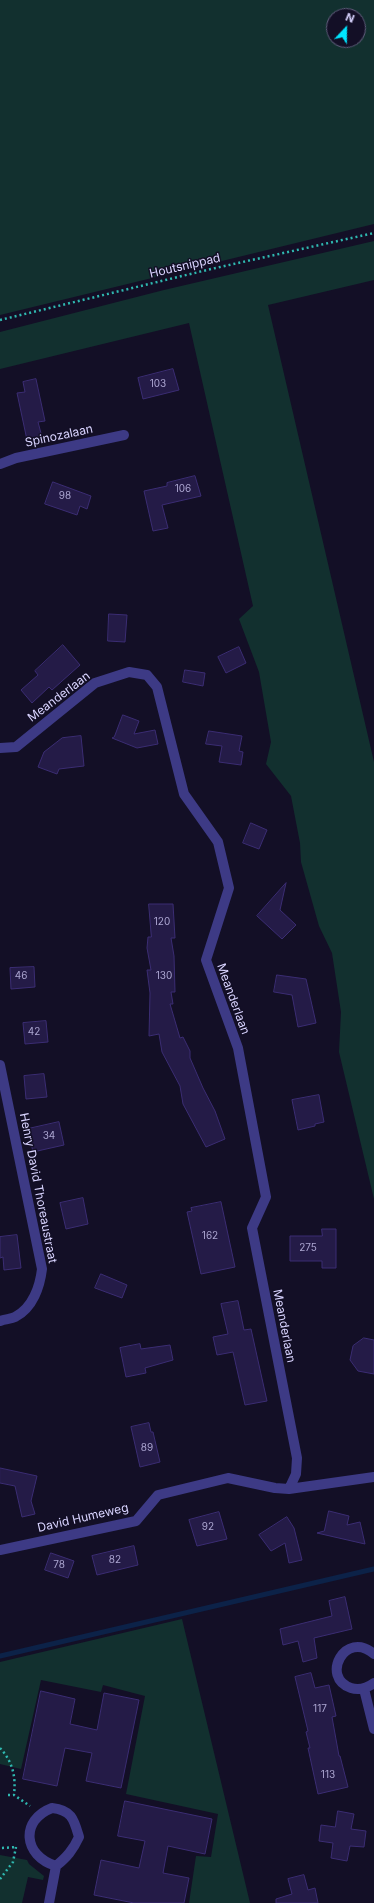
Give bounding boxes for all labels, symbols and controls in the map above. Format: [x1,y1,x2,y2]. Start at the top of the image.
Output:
north arrow [326,8,366,48]
text: N [344,10,357,26]
street label: Houtsnippad [148,251,222,281]
house number: 103 [150,378,166,390]
street label: Spinozalaan [24,422,94,450]
house number: 106 [175,483,191,495]
house number: 98 [59,490,71,502]
street label: Meanderlaan [25,669,93,725]
house number: 120 [154,916,170,928]
street label: Meanderlaan [214,962,252,1036]
house number: 46 [15,970,27,982]
house number: 130 [156,970,172,982]
house number: 42 [28,1026,40,1038]
street label: Henry David Thoreaustraat [16,1112,60,1264]
house number: 34 [43,1130,55,1142]
house number: 162 [202,1230,218,1242]
house number: 275 [299,1242,317,1254]
street label: Meanderlaan [270,1288,298,1364]
house number: 89 [141,1442,153,1454]
street label: David Humeweg [36,1501,130,1535]
house number: 92 [202,1521,214,1533]
house number: 82 [109,1554,121,1566]
house number: 78 [53,1559,65,1571]
house number: 117 [313,1703,327,1715]
house number: 113 [321,1769,335,1781]

